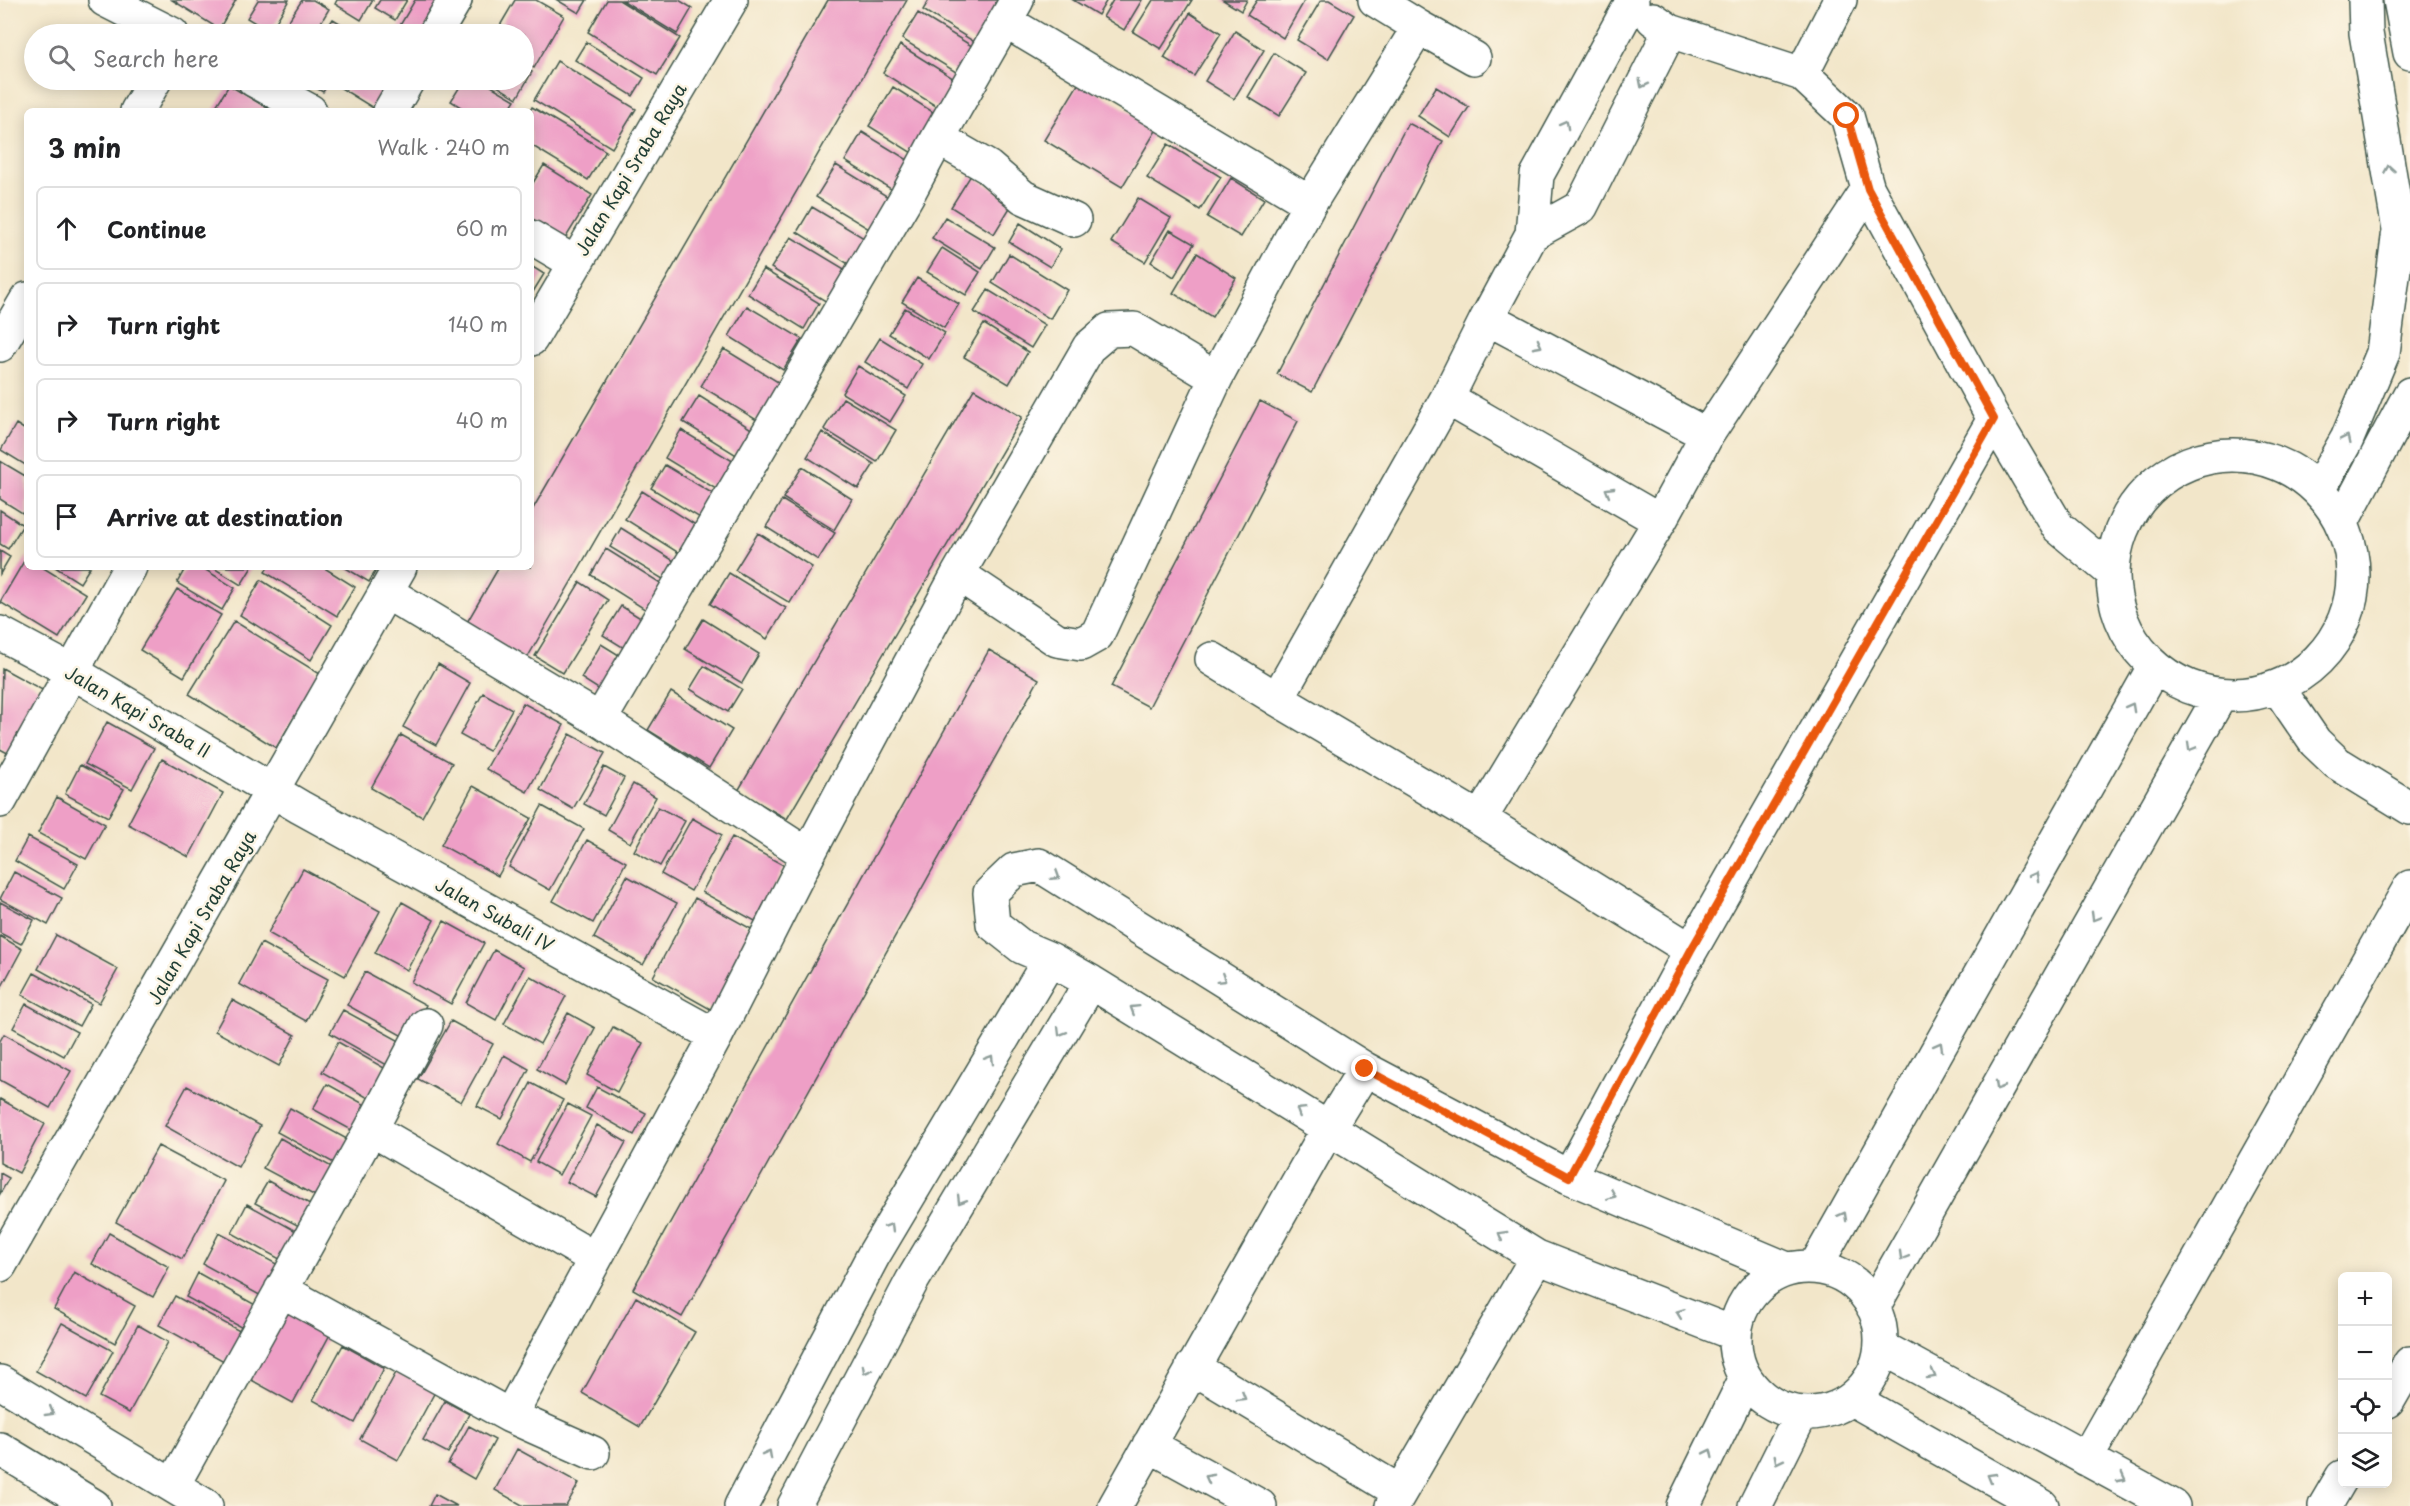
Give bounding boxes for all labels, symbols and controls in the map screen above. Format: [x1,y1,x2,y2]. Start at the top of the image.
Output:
search box [24,24,534,90]
icon: search [45,41,78,74]
text: Search here [93,41,219,74]
street label: Jalan Kapi Sraba Raya [568,77,693,260]
one-way arrow [1639,77,1650,88]
route start [1833,102,1859,128]
one-way arrow [1558,119,1569,130]
text: 3 min [48,128,121,167]
text: Walk · 240 m [377,132,510,162]
one-way arrow [2383,165,2395,174]
icon: ahead [50,212,83,245]
text: Continue [107,212,206,245]
text: 60 m [456,213,508,243]
icon: right [50,308,83,341]
text: Turn right [107,308,220,341]
text: 140 m [448,309,508,339]
one-way arrow [1532,338,1543,349]
icon: right [50,404,83,437]
text: Turn right [107,404,220,437]
text: 40 m [456,405,508,435]
one-way arrow [2339,434,2350,445]
one-way arrow [1605,487,1615,499]
icon: arrive [50,500,83,533]
text: Arrive at destination [107,500,343,533]
street label: Jalan Kapi Sraba II [60,658,216,764]
one-way arrow [2124,702,2135,713]
one-way arrow [2187,741,2199,751]
street label: Jalan Kapi Sraba Raya [140,824,262,1009]
one-way arrow [1050,869,1060,881]
street label: Jalan Subali IV [431,870,559,958]
one-way arrow [2028,872,2039,882]
one-way arrow [2091,911,2102,921]
one-way arrow [1216,972,1226,984]
one-way arrow [1130,1004,1140,1016]
one-way arrow [1057,1026,1069,1036]
one-way arrow [1932,1042,1943,1052]
one-way arrow [983,1055,995,1065]
route end [1351,1055,1377,1081]
one-way arrow [1995,1080,2006,1091]
one-way arrow [1295,1108,1306,1119]
one-way arrow [1606,1188,1617,1200]
one-way arrow [957,1194,968,1204]
one-way arrow [1836,1212,1848,1222]
one-way arrow [883,1223,894,1233]
one-way arrow [1498,1231,1508,1243]
one-way arrow [1898,1250,1910,1260]
map controls [2338,1272,2392,1488]
button: + [2338,1272,2392,1326]
one-way arrow [1675,1308,1686,1320]
button: − [2338,1326,2392,1380]
one-way arrow [862,1363,873,1374]
one-way arrow [1926,1368,1936,1379]
button: locate [2338,1380,2392,1434]
one-way arrow [1236,1390,1246,1402]
one-way arrow [44,1405,54,1417]
button: layers [2338,1434,2392,1488]
one-way arrow [1702,1449,1713,1460]
one-way arrow [761,1450,773,1461]
one-way arrow [1774,1454,1785,1464]
one-way arrow [2116,1471,2126,1482]
one-way arrow [1987,1473,1997,1484]
one-way arrow [1205,1474,1215,1485]

